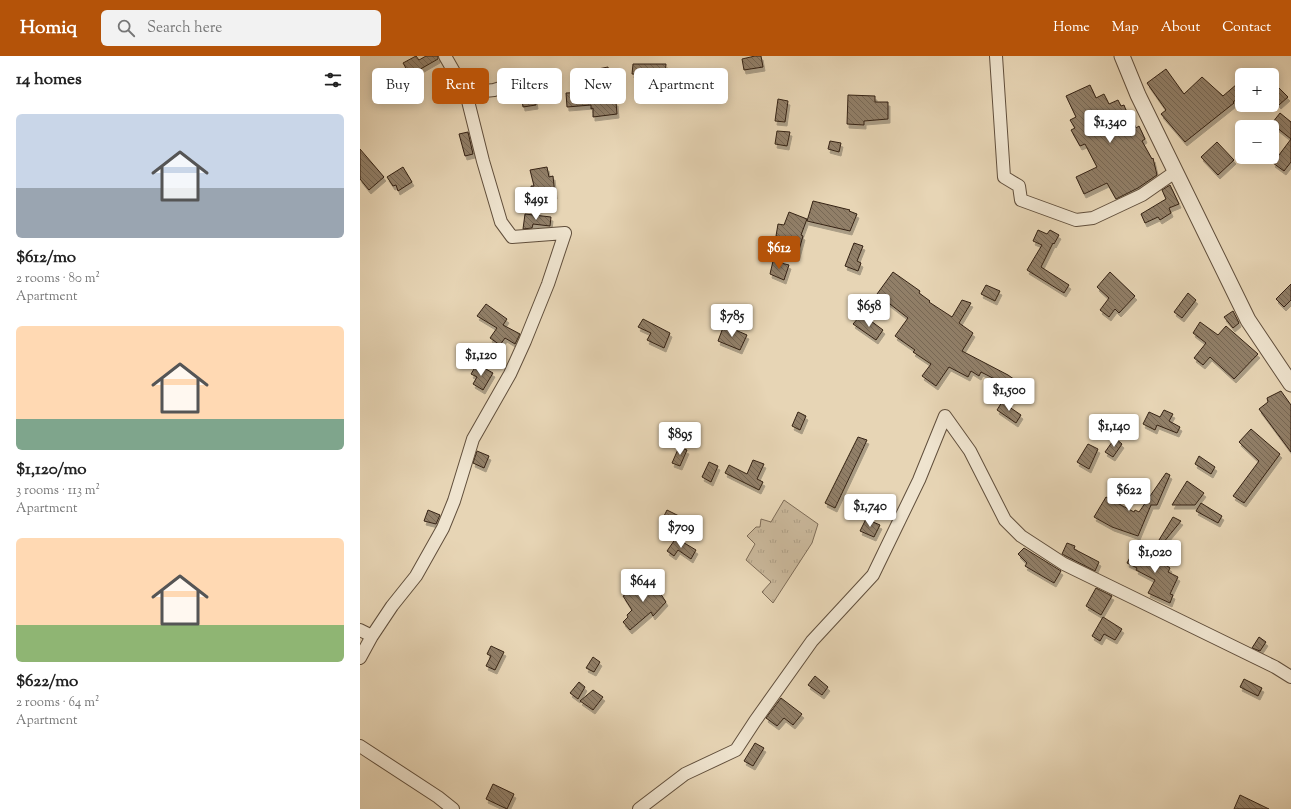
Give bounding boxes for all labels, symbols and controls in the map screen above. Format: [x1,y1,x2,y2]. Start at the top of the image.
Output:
search box [101,10,381,46]
text: Homiq [20,15,77,42]
icon: search [115,17,137,39]
text: Search here [147,18,222,39]
text: Home [1053,18,1090,38]
text: Map [1112,18,1139,38]
text: About [1161,18,1200,38]
text: Contact [1222,18,1271,38]
text: 14 homes [16,68,82,92]
chip: Buy [372,68,424,104]
chip: Rent [432,68,489,104]
chip: Filters [497,68,562,104]
chip: New [570,68,626,104]
chip: Apartment [634,68,728,104]
map controls [1235,68,1279,164]
button: + [1235,68,1279,112]
icon: filters [322,69,344,91]
pin: $1,340 [1077,110,1143,144]
text: $1,340 [1093,114,1127,132]
button: − [1235,120,1279,164]
icon: home [144,140,216,212]
pin: $491 [512,187,560,221]
text: $491 [524,191,548,209]
pin: $612 [755,236,803,270]
text: $612 [767,240,791,258]
text: $612/mo [16,246,76,270]
text: 2 rooms · 80 m² [16,270,100,288]
text: Apartment [16,288,77,306]
pin: $658 [845,294,893,328]
text: $658 [857,298,881,316]
pin: $785 [708,304,756,338]
text: $785 [720,308,744,326]
pin: $1,120 [448,343,514,377]
text: $1,120 [465,347,497,365]
icon: home [144,352,216,424]
pin: $1,500 [976,378,1042,412]
text: $1,500 [992,382,1026,400]
pin: $1,140 [1081,414,1147,448]
text: $1,140 [1098,418,1130,436]
pin: $895 [656,422,704,456]
text: $895 [668,426,692,444]
text: $1,120/mo [16,458,87,482]
pin: $622 [1105,478,1153,512]
text: 3 rooms · 113 m² [16,482,100,500]
text: $622 [1116,482,1142,500]
pin: $1,740 [837,494,903,528]
text: $1,740 [853,498,887,516]
text: Apartment [16,500,77,518]
pin: $709 [657,515,705,549]
text: $709 [668,519,694,537]
pin: $1,020 [1122,540,1188,574]
text: $1,020 [1138,544,1172,562]
icon: home [144,564,216,636]
pin: $644 [619,569,667,603]
text: $644 [630,573,656,591]
text: $622/mo [16,670,78,694]
text: 2 rooms · 64 m² [16,694,99,712]
text: Apartment [16,712,77,730]

